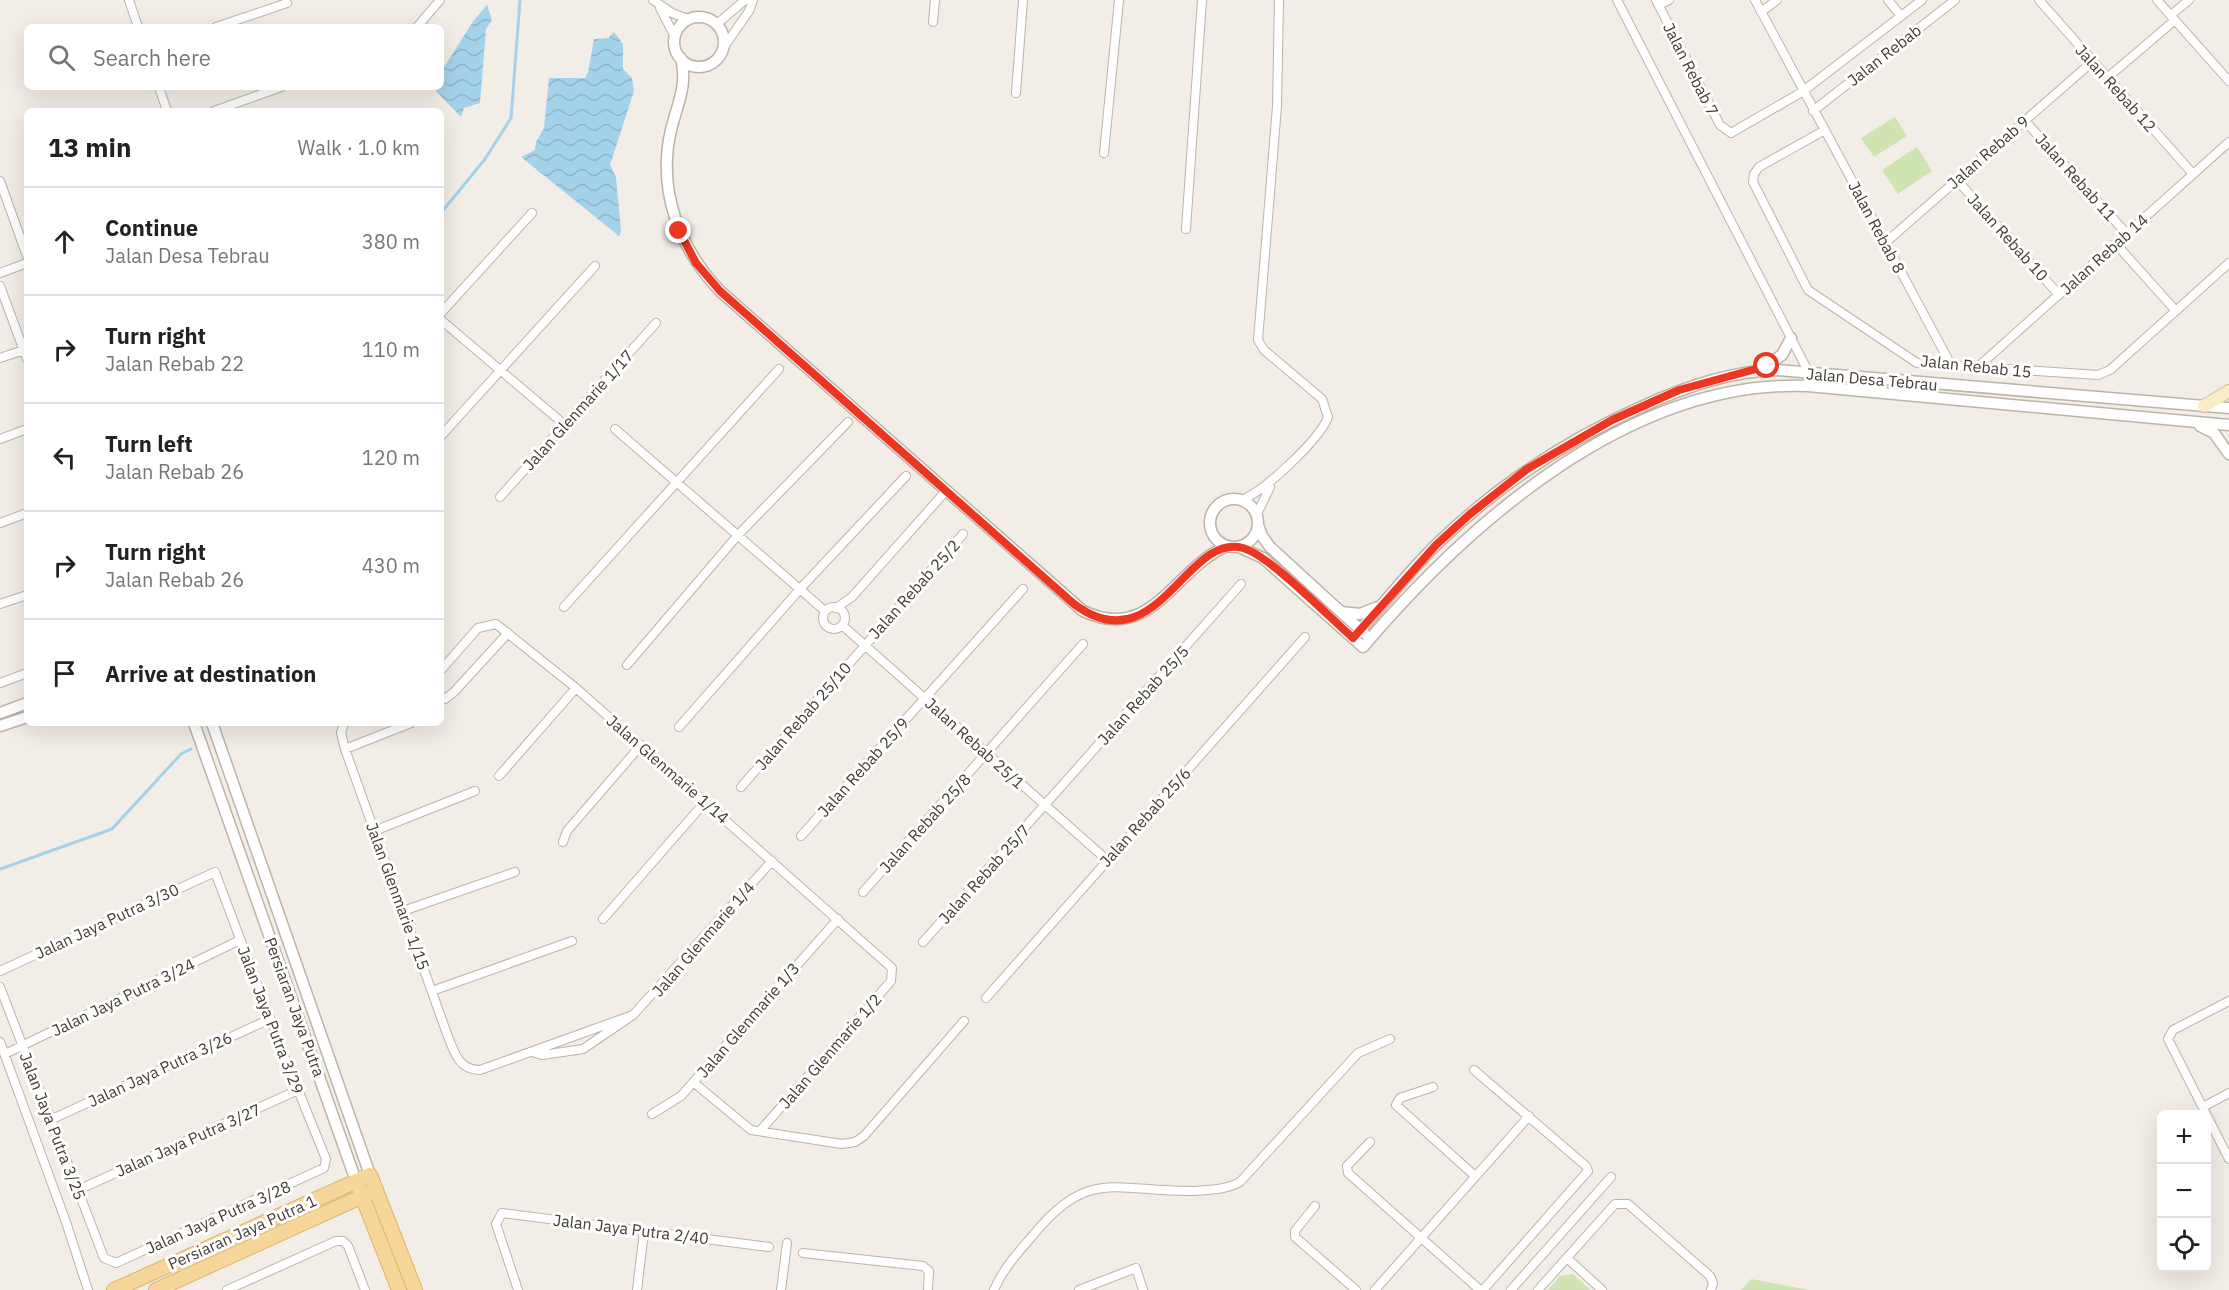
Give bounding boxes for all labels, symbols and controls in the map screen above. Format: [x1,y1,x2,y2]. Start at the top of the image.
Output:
street label: Jalan Rebab 7 [1659,19,1723,119]
street label: Jalan Rebab [1843,20,1925,90]
search box [24,24,444,90]
street label: Jalan Rebab 12 [2071,40,2161,136]
icon: search [45,41,78,74]
text: Search here [93,43,211,72]
street label: Jalan Rebab 9 [1943,111,2033,193]
street label: Jalan Rebab 11 [2031,129,2121,225]
text: 13 min [48,130,132,164]
text: Walk · 1.0 km [298,134,420,161]
street label: Jalan Rebab 8 [1844,177,1910,277]
street label: Jalan Rebab 10 [1963,189,2053,285]
street label: Jalan Rebab 14 [2056,209,2152,299]
text: Continue [105,213,198,242]
route end [665,217,691,243]
icon: ahead [48,225,81,258]
text: 380 m [362,228,420,255]
text: Jalan Desa Tebrau [105,242,270,269]
text: Turn right [105,321,206,350]
icon: right [48,333,81,366]
text: 110 m [362,336,420,363]
street label: Jalan Glenmarie 1/17 [518,345,638,475]
text: Jalan Rebab 22 [105,350,244,377]
street label: Jalan Rebab 15 [1920,350,2032,382]
route start [1753,352,1779,378]
street label: Jalan Desa Tebrau [1806,363,1938,395]
text: Turn left [105,429,193,458]
icon: left [48,441,81,474]
text: 120 m [362,444,420,471]
text: Jalan Rebab 26 [105,458,244,485]
street label: Jalan Rebab 25/2 [864,535,964,643]
text: Turn right [105,537,206,566]
icon: right [48,549,81,582]
text: 430 m [362,552,420,579]
text: Jalan Rebab 26 [105,566,244,593]
street label: Jalan Rebab 25/5 [1093,641,1193,749]
icon: arrive [48,657,81,690]
street label: Jalan Rebab 25/10 [751,658,855,774]
text: Arrive at destination [105,659,316,688]
street label: Jalan Rebab 25/1 [921,693,1029,793]
street label: Jalan Glenmarie 1/14 [603,710,733,828]
street label: Jalan Rebab 25/9 [813,713,913,821]
street label: Jalan Rebab 25/6 [1095,763,1195,871]
street label: Jalan Rebab 25/8 [875,769,975,877]
street label: Jalan Glenmarie 1/15 [362,819,434,973]
street label: Jalan Rebab 25/7 [934,820,1034,928]
street label: Jalan Glenmarie 1/4 [648,877,758,1001]
street label: Jalan Jaya Putra 3/30 [32,879,182,963]
street label: Persiaran Jaya Putra [260,934,330,1080]
street label: Jalan Jaya Putra 3/29 [234,943,308,1097]
street label: Jalan Jaya Putra 3/24 [48,954,198,1040]
street label: Jalan Glenmarie 1/3 [693,958,803,1082]
street label: Jalan Glenmarie 1/2 [775,989,885,1113]
street label: Jalan Jaya Putra 3/26 [85,1027,235,1111]
street label: Jalan Jaya Putra 3/25 [16,1049,90,1203]
street label: Jalan Jaya Putra 3/27 [112,1099,264,1181]
map controls [2157,1110,2211,1272]
button: + [2157,1110,2211,1164]
button: − [2157,1164,2211,1218]
street label: Jalan Jaya Putra 3/28 [142,1176,294,1258]
street label: Persiaran Jaya Putra 1 [165,1190,319,1274]
street label: Jalan Jaya Putra 2/40 [552,1210,710,1248]
button: locate [2157,1218,2211,1272]

